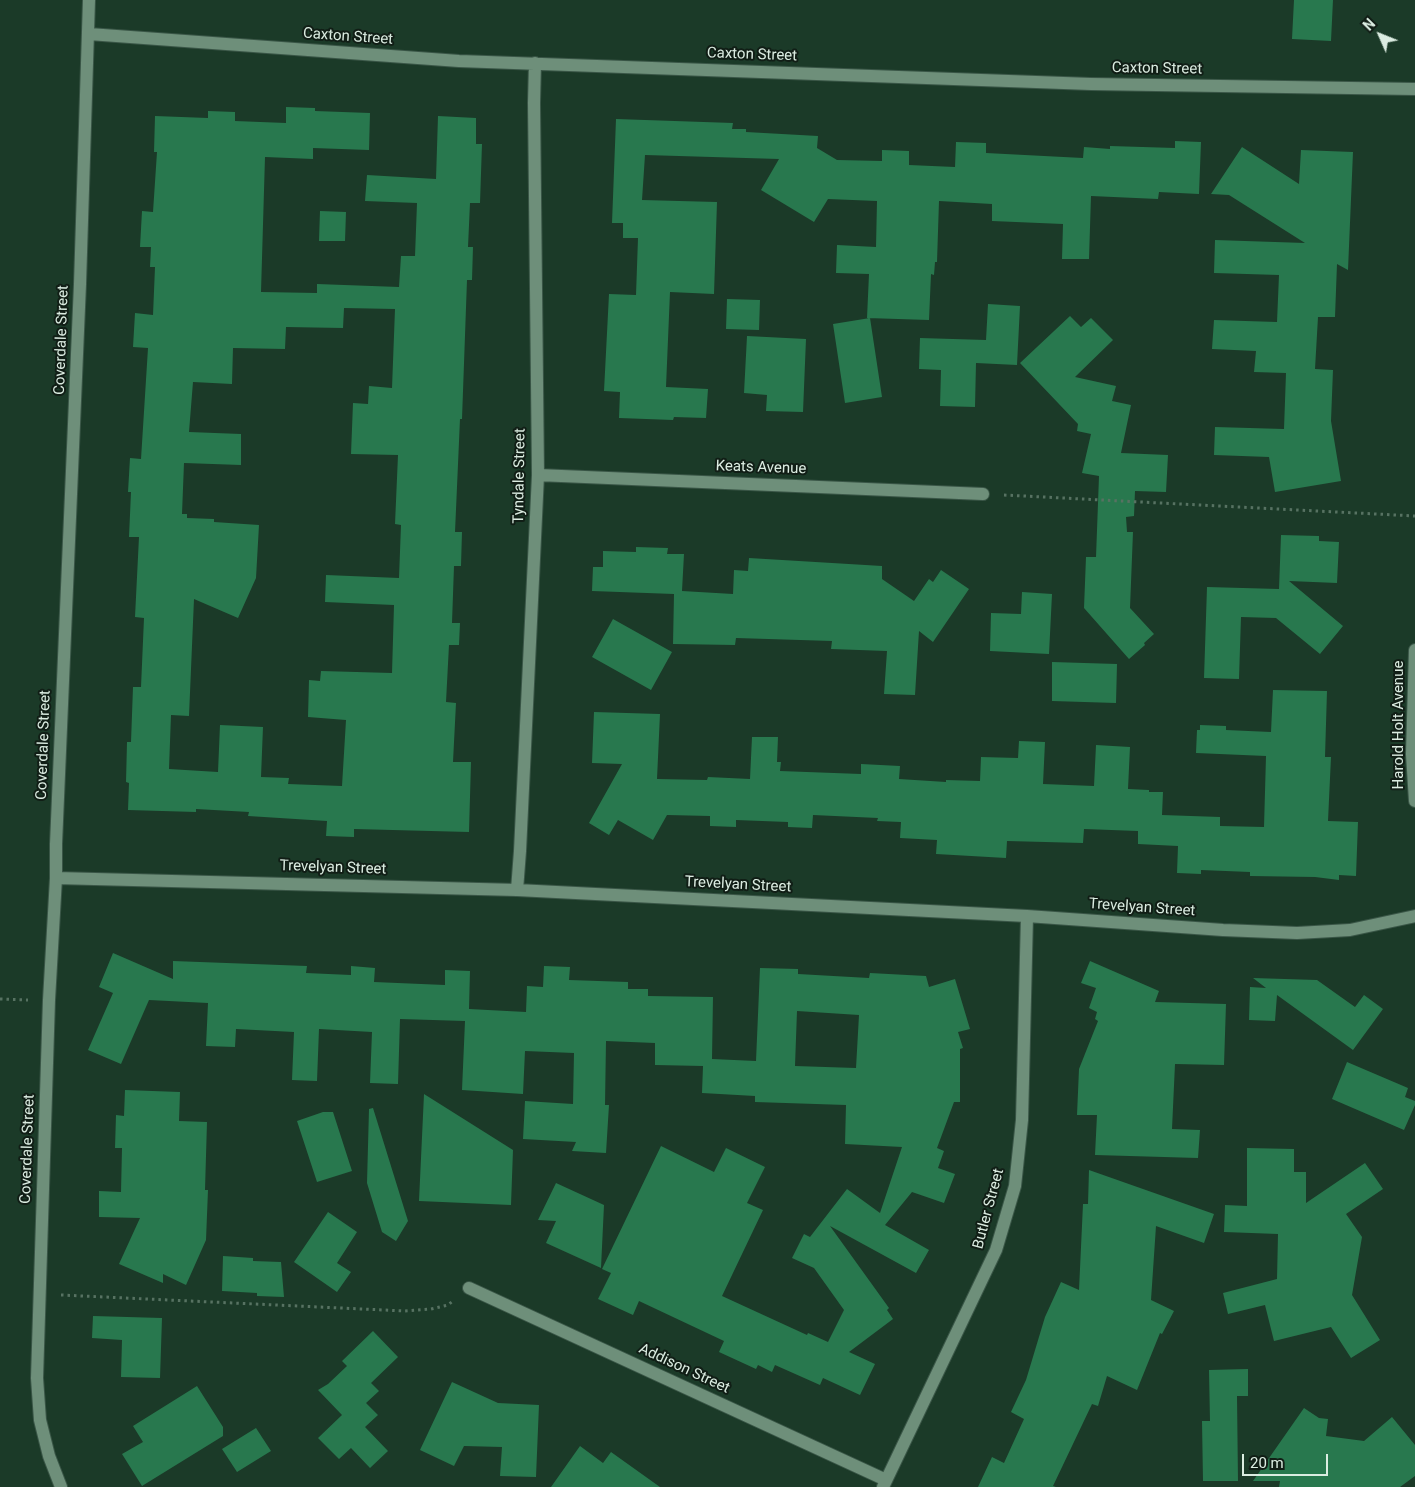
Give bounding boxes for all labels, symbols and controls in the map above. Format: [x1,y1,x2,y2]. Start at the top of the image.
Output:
north arrow [1355,10,1405,60]
text: N [1360,15,1378,34]
street label: Caxton Street [302,25,394,49]
street label: Caxton Street [707,44,797,66]
street label: Caxton Street [1112,59,1202,79]
street label: Coverdale Street [51,285,73,395]
street label: Tyndale Street [510,428,530,524]
street label: Keats Avenue [715,457,807,479]
street label: Harold Holt Avenue [1390,661,1408,789]
street label: Coverdale Street [33,690,55,800]
street label: Trevelyan Street [279,857,387,879]
street label: Trevelyan Street [684,873,792,897]
street label: Trevelyan Street [1088,895,1196,921]
street label: Coverdale Street [17,1094,39,1204]
street label: Butler Street [970,1167,1008,1251]
street label: Addison Street [636,1340,732,1398]
scale bar [1245,1444,1331,1476]
text: 20 m [1250,1454,1284,1472]

